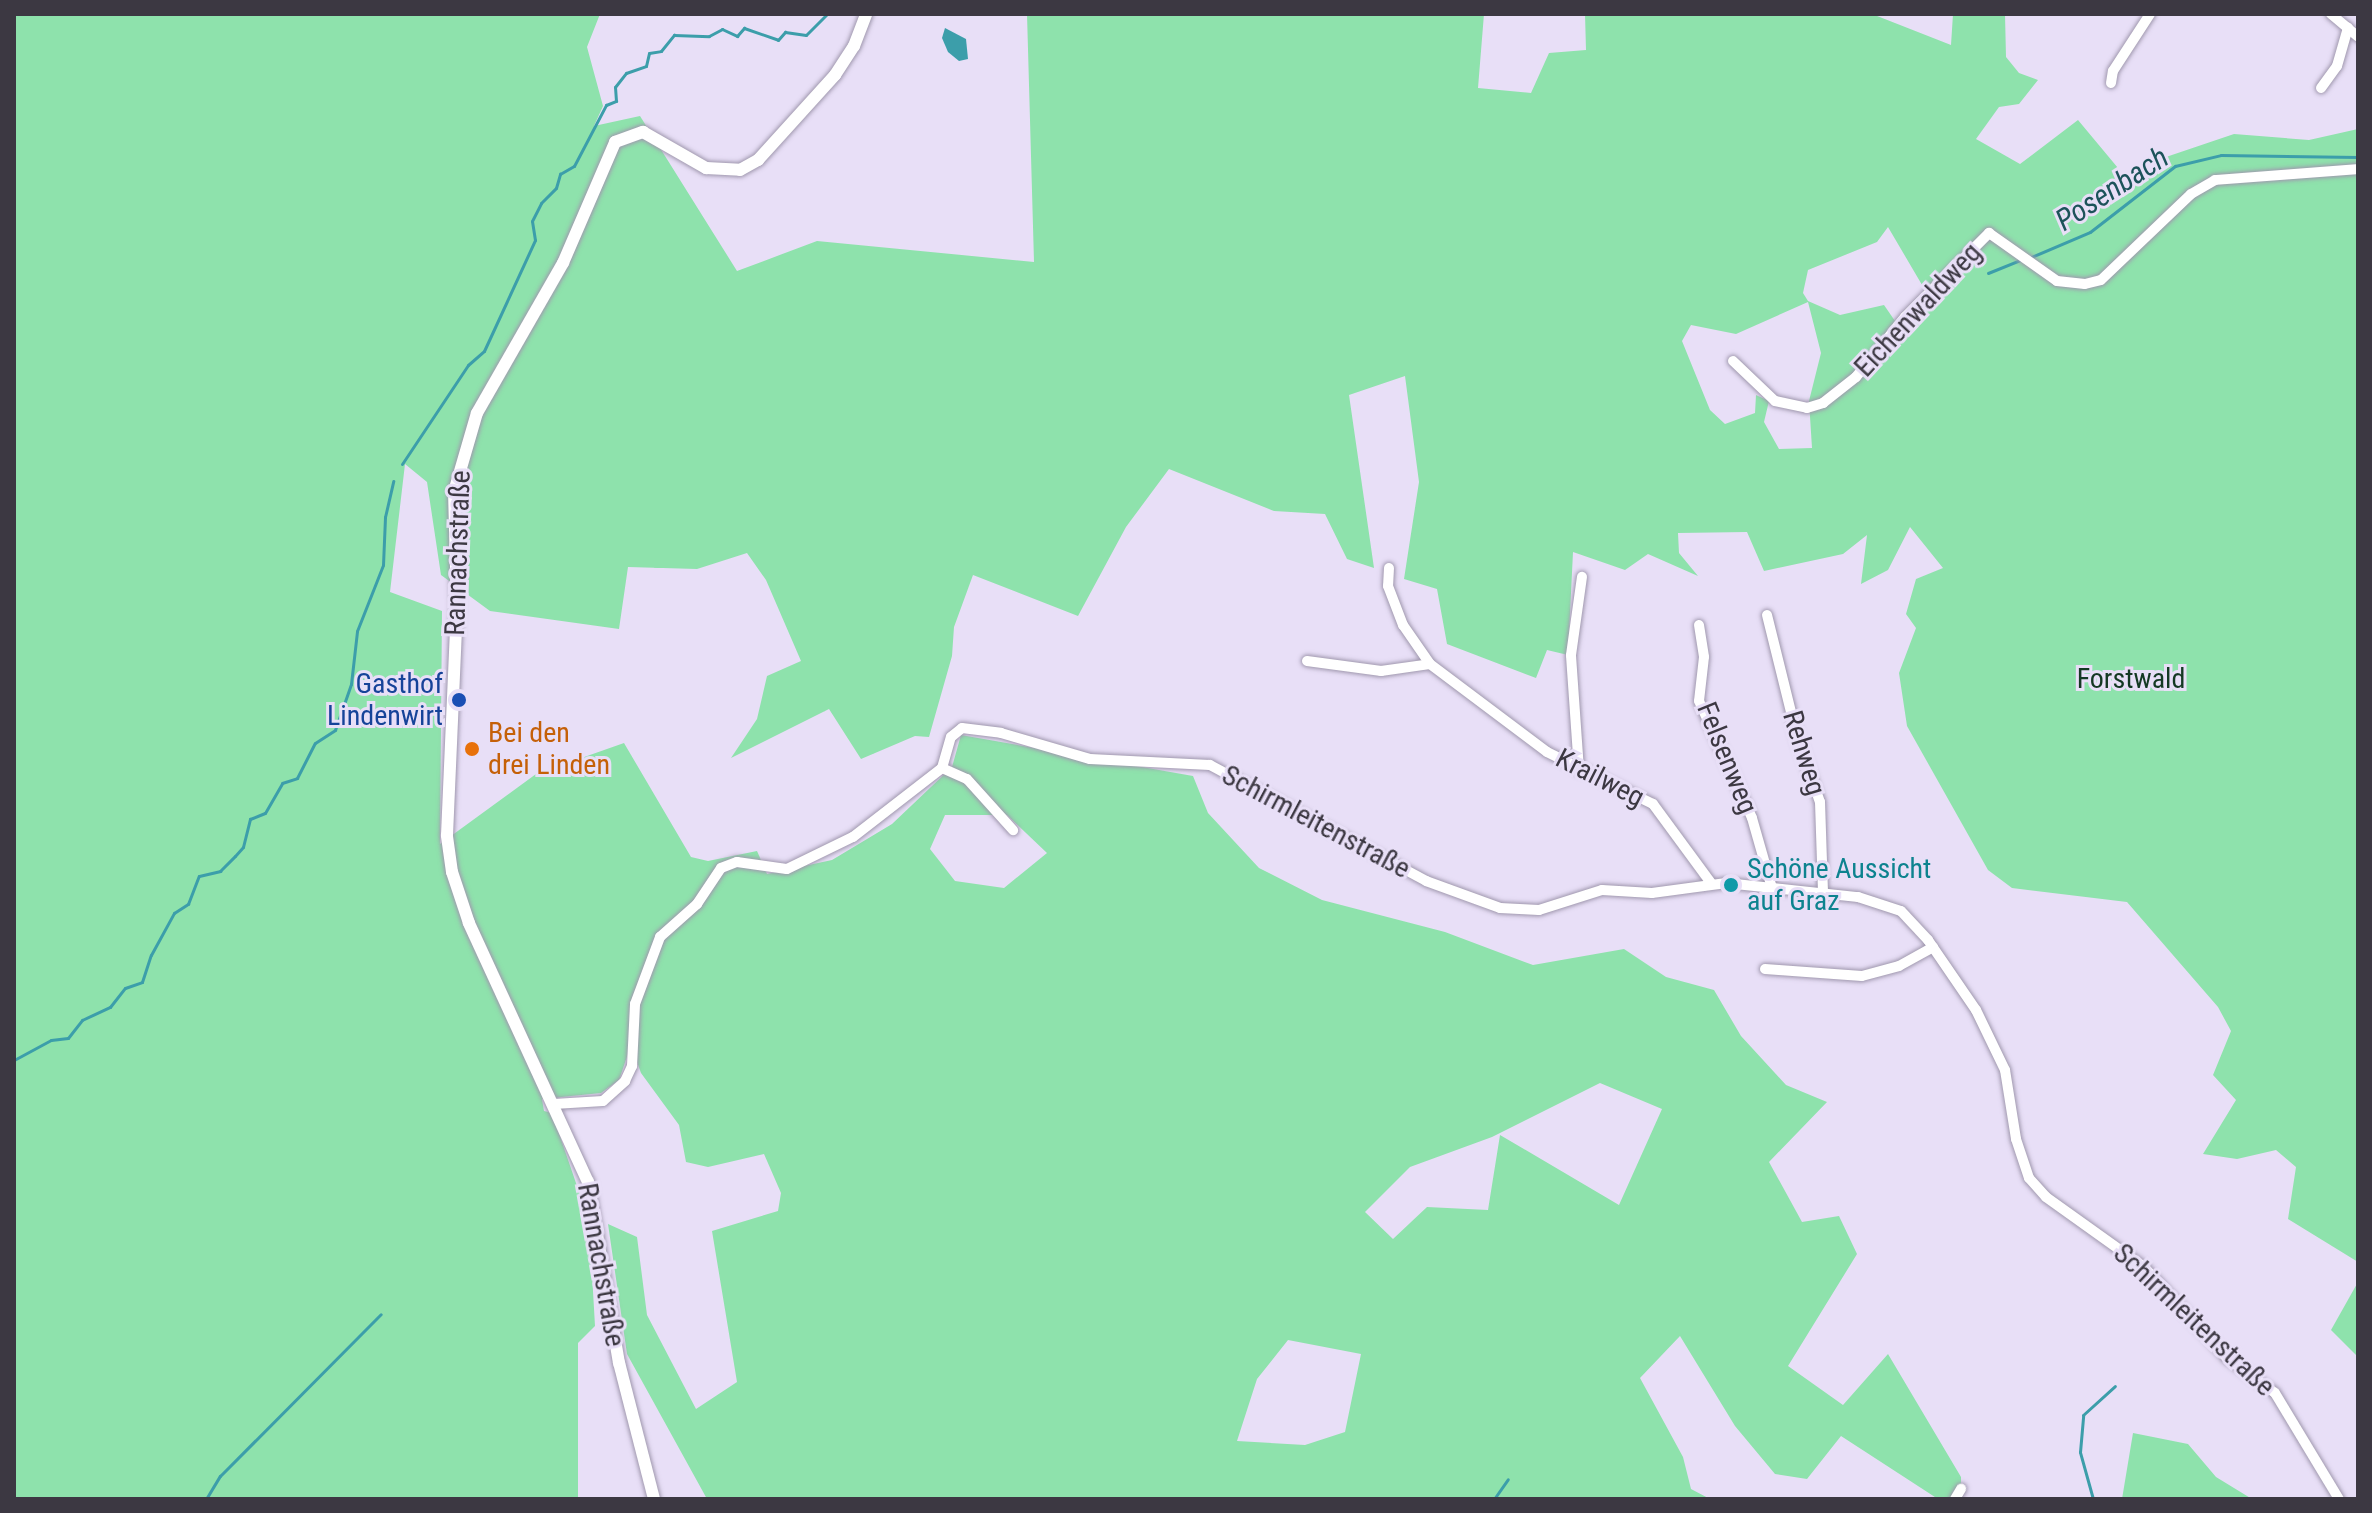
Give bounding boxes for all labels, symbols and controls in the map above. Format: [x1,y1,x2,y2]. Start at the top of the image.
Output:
water label: Posenbach [2049,139,2175,239]
street label: Eichenwaldweg [1848,236,1988,384]
street label: Rannachstraße [438,470,478,636]
park label: Forstwald [2077,662,2185,696]
place label: Gasthof Lindenwirt [327,667,443,733]
marker: Gasthof Lindenwirt [450,691,468,709]
street label: Felsenweg [1689,697,1765,819]
street label: Rehweg [1775,707,1833,799]
place label: Bei den drei Linden [488,716,610,782]
marker: Bei den drei Linden [463,740,481,758]
street label: Krailweg [1550,742,1650,814]
street label: Schirmleitenstraße [1216,758,1416,886]
place label: Schöne Aussicht auf Graz [1747,852,1931,918]
marker: Schöne Aussicht auf Graz [1722,876,1740,894]
street label: Rannachstraße [570,1181,632,1349]
street label: Schirmleitenstraße [2106,1237,2282,1403]

